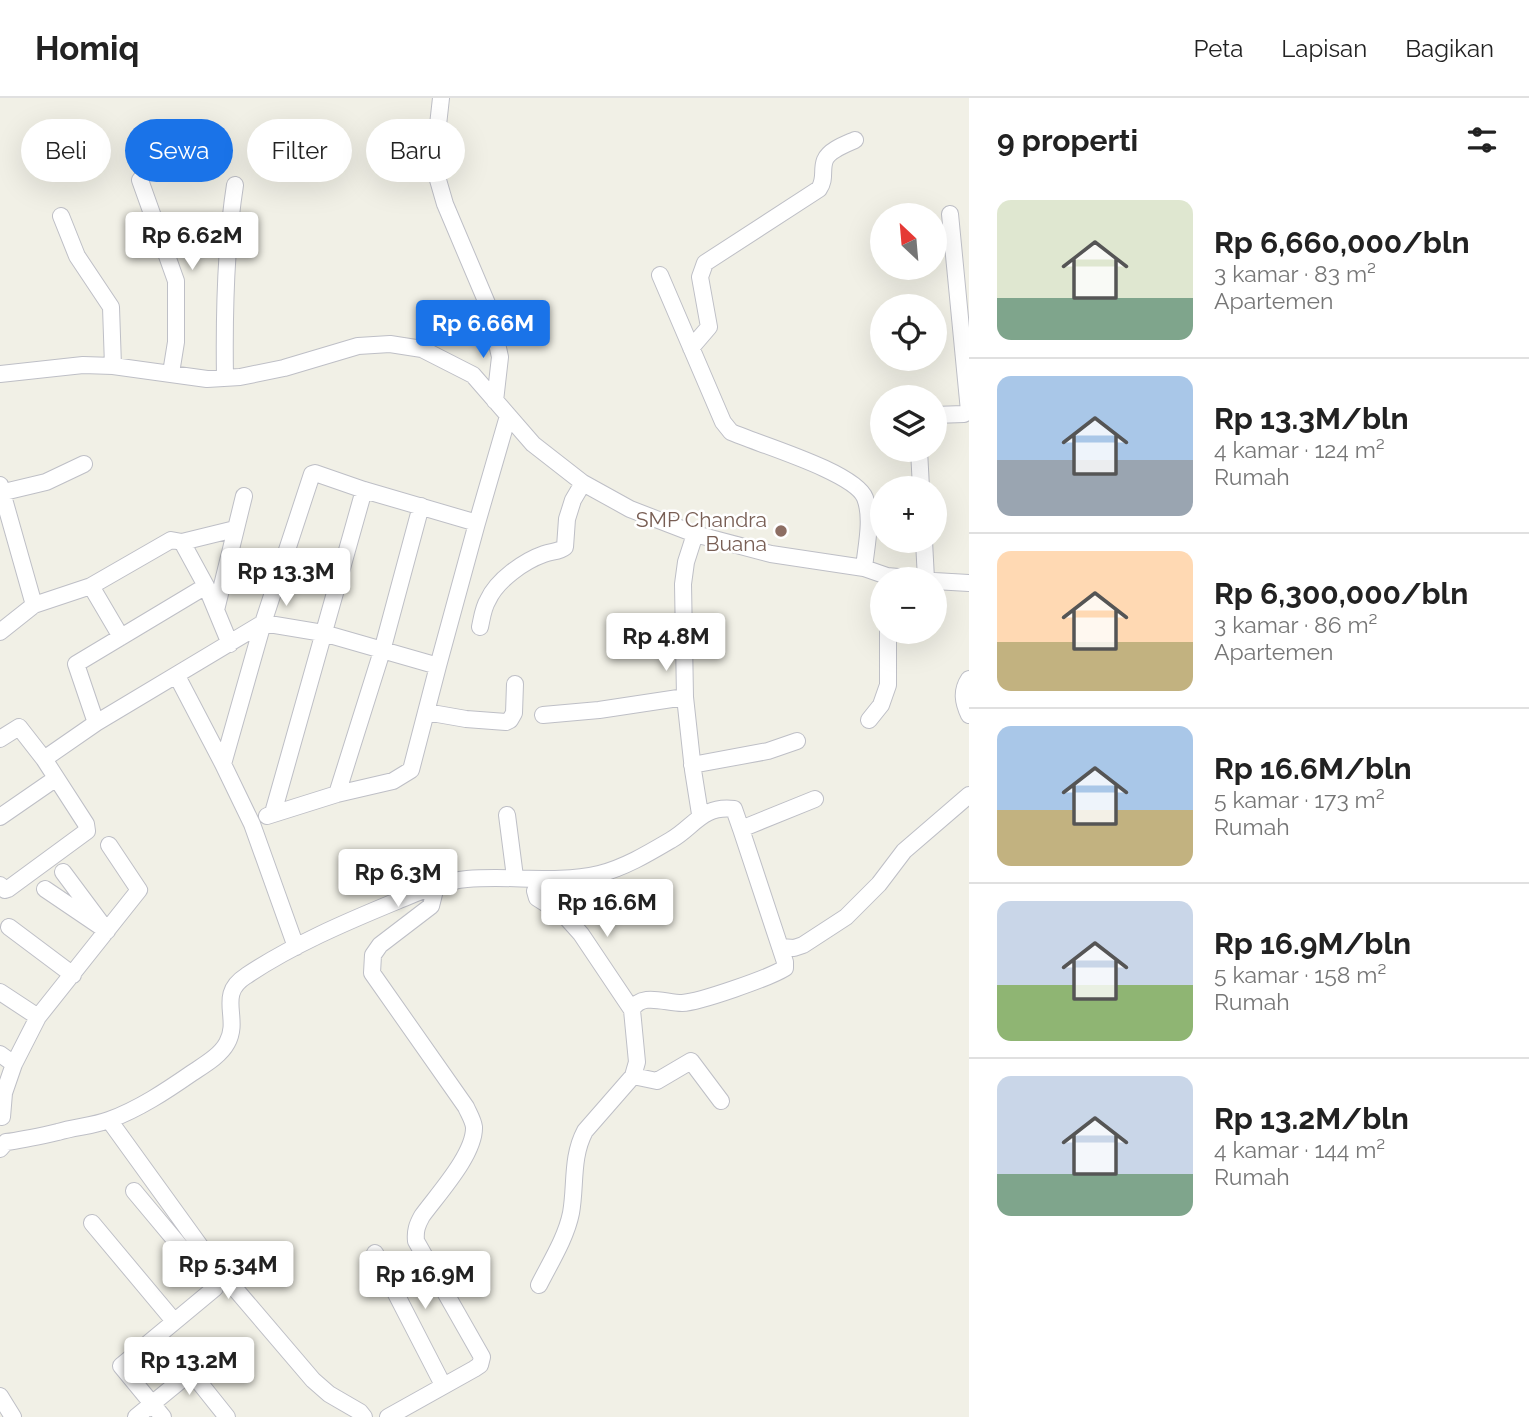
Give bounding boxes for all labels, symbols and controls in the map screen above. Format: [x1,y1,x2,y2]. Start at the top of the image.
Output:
text: Homiq [35,29,139,68]
text: Peta [1194,34,1243,63]
text: Lapisan [1281,34,1367,63]
text: Bagikan [1405,34,1494,63]
chip: Beli [21,119,111,182]
chip: Sewa [125,119,233,182]
chip: Filter [247,119,352,182]
chip: Baru [366,119,465,182]
icon: filters [1463,121,1501,159]
text: 9 properti [997,123,1138,158]
north arrow [870,203,947,280]
map controls [870,203,947,644]
pin: Rp 6.62M [120,212,264,272]
text: Rp 6.62M [141,221,243,248]
text: Rp 6,660,000/bln [1214,225,1470,260]
icon: home [1053,228,1137,312]
text: 3 kamar · 83 m² [1214,260,1376,287]
text: Apartemen [1214,287,1333,314]
button: locate [870,294,947,371]
pin: Rp 6.66M [411,300,555,360]
text: Rp 6.66M [432,309,534,336]
button: layers [870,385,947,462]
text: Rp 13.3M/bln [1214,401,1409,436]
icon: home [1053,404,1137,488]
text: 4 kamar · 124 m² [1214,436,1385,463]
text: Rumah [1214,463,1290,490]
button: + [870,476,947,553]
place label: SMP Chandra Buana [636,507,767,556]
marker: SMP Chandra Buana [773,523,789,539]
pin: Rp 13.3M [214,548,358,608]
text: Rp 13.3M [237,557,335,584]
button: − [870,567,947,644]
text: Rp 6,300,000/bln [1214,576,1468,611]
icon: home [1053,579,1137,663]
text: 3 kamar · 86 m² [1214,611,1378,638]
pin: Rp 4.8M [601,614,731,673]
text: Rp 4.8M [622,622,710,649]
text: Apartemen [1214,638,1333,665]
text: Rp 16.6M/bln [1214,751,1412,786]
icon: home [1053,754,1137,838]
text: 5 kamar · 173 m² [1214,786,1385,813]
text: Rumah [1214,813,1290,840]
pin: Rp 6.3M [333,850,463,909]
text: Rp 6.3M [354,858,442,885]
pin: Rp 16.6M [535,880,679,939]
text: Rp 16.6M [557,888,657,915]
text: Rp 16.9M/bln [1214,926,1411,961]
icon: home [1053,929,1137,1013]
text: 5 kamar · 158 m² [1214,961,1386,988]
text: Rumah [1214,988,1290,1015]
text: Rp 13.2M/bln [1214,1101,1409,1136]
icon: home [1053,1104,1137,1188]
text: 4 kamar · 144 m² [1214,1136,1385,1163]
text: Rumah [1214,1163,1290,1190]
pin: Rp 5.34M [156,1242,300,1301]
text: Rp 5.34M [178,1250,278,1277]
pin: Rp 16.9M [353,1252,497,1311]
text: Rp 16.9M [375,1260,475,1287]
pin: Rp 13.2M [117,1338,261,1397]
text: Rp 13.2M [140,1346,238,1373]

